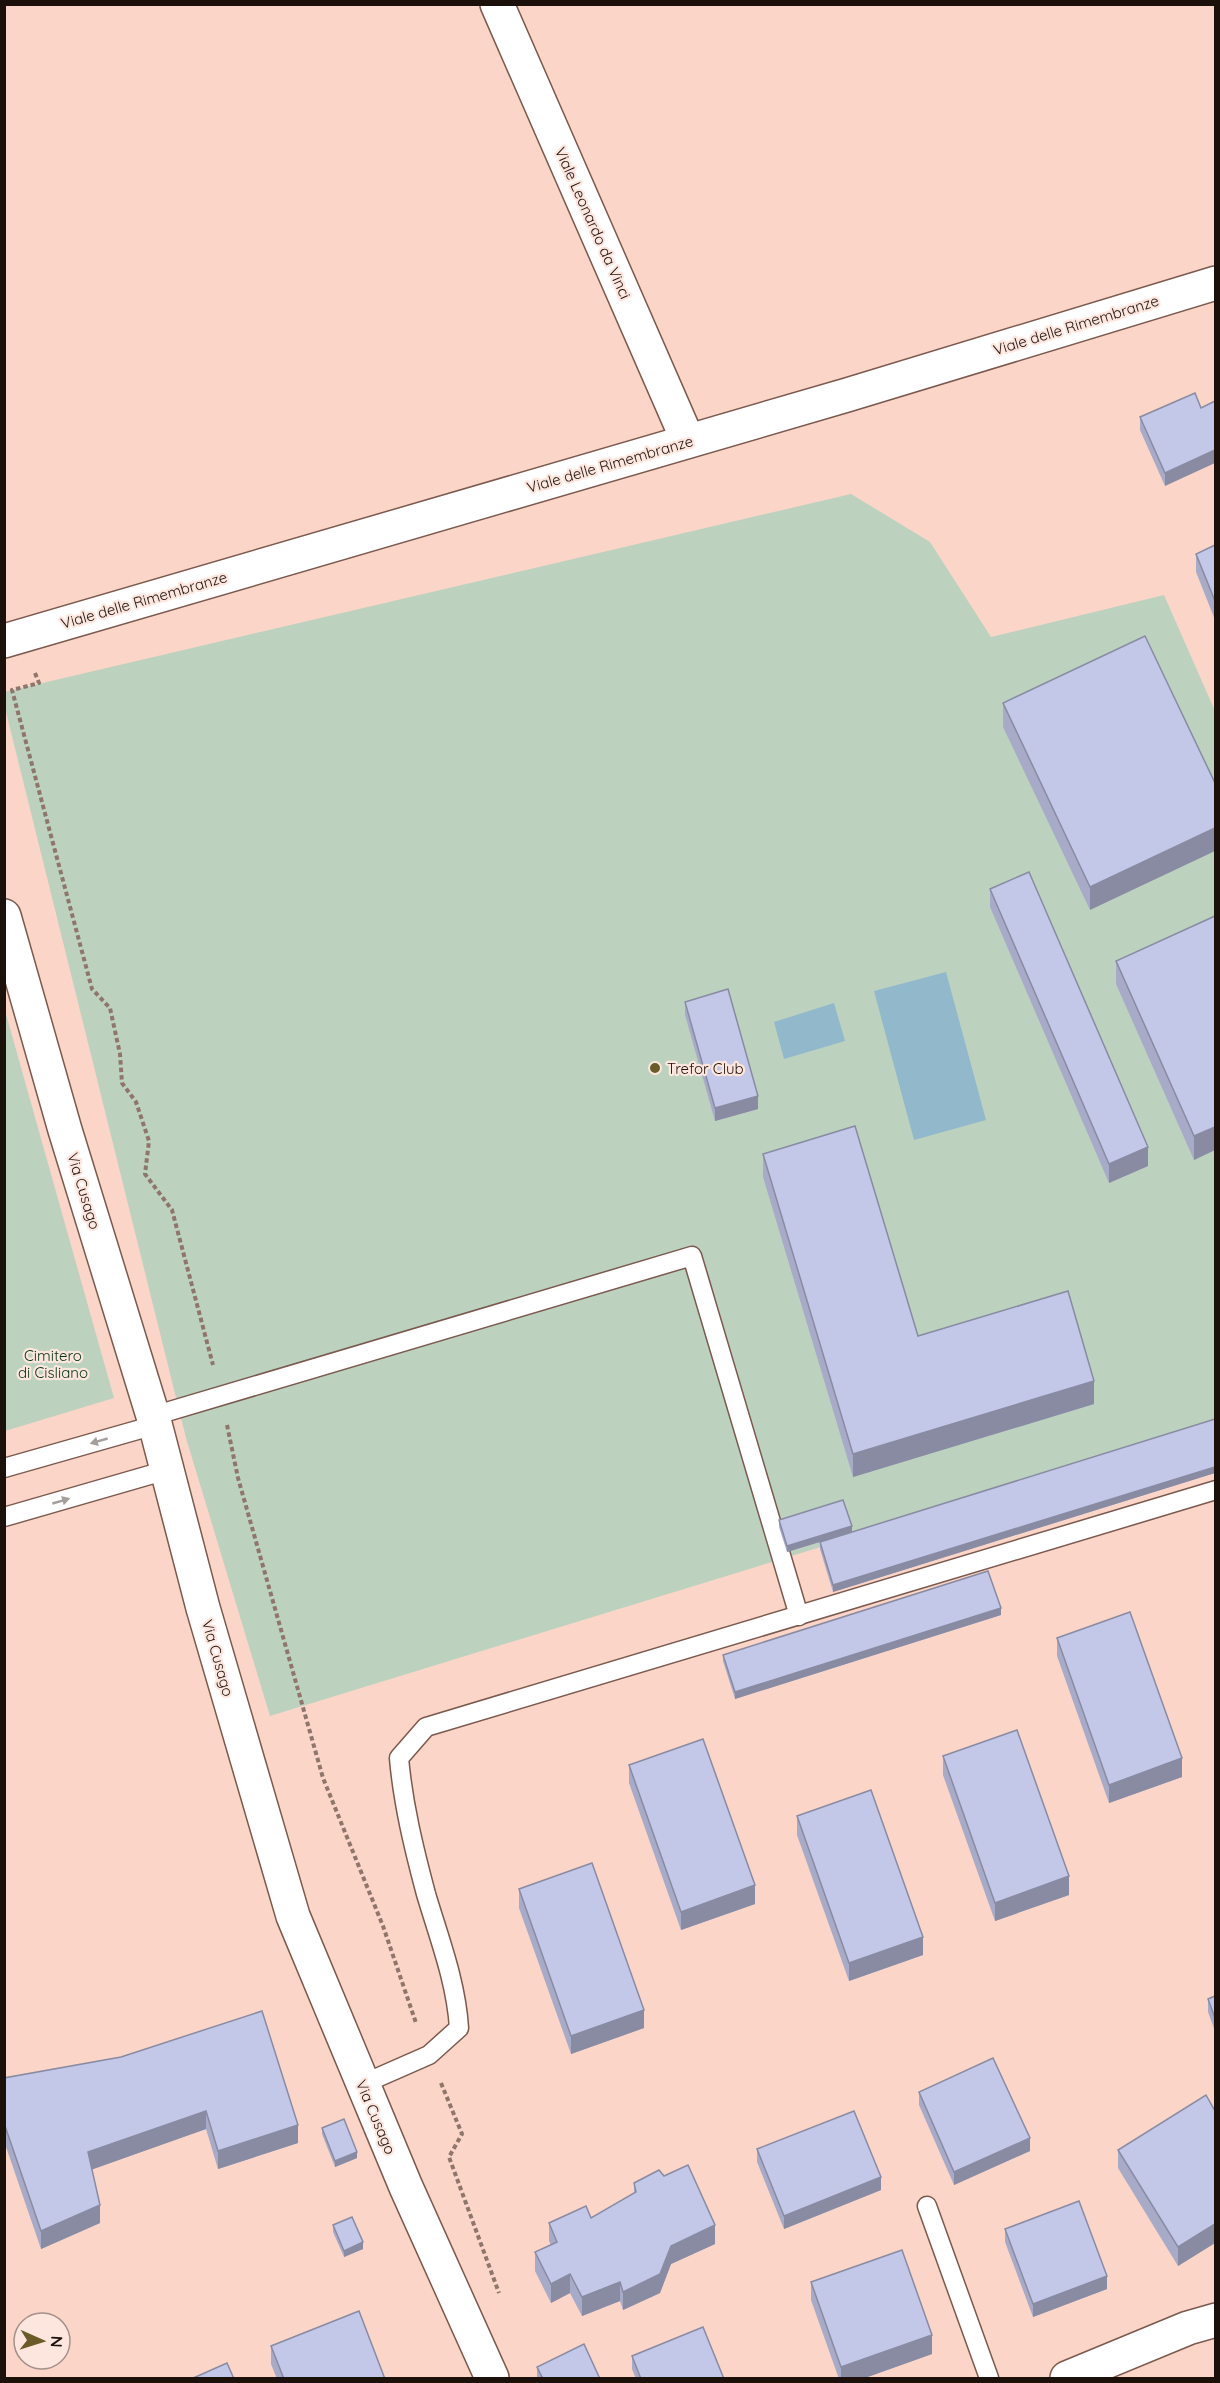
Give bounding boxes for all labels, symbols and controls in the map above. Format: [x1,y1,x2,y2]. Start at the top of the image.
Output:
street label: Viale Leonardo da Vinci [551,144,635,302]
street label: Viale delle Rimembranze [991,291,1161,359]
street label: Viale delle Rimembranze [525,431,695,497]
street label: Viale delle Rimembranze [59,567,229,633]
place label: Trefor Club [667,1059,744,1078]
marker: Trefor Club [648,1061,662,1075]
street label: Via Cusago [63,1150,105,1232]
park label: Cimitero di Cisliano [18,1346,88,1382]
one-way arrow [90,1437,108,1446]
one-way arrow [52,1496,70,1505]
street label: Via Cusago [198,1617,238,1699]
street label: Via Cusago [352,2077,400,2157]
north arrow [12,2311,72,2371]
text: N [47,2335,67,2348]

